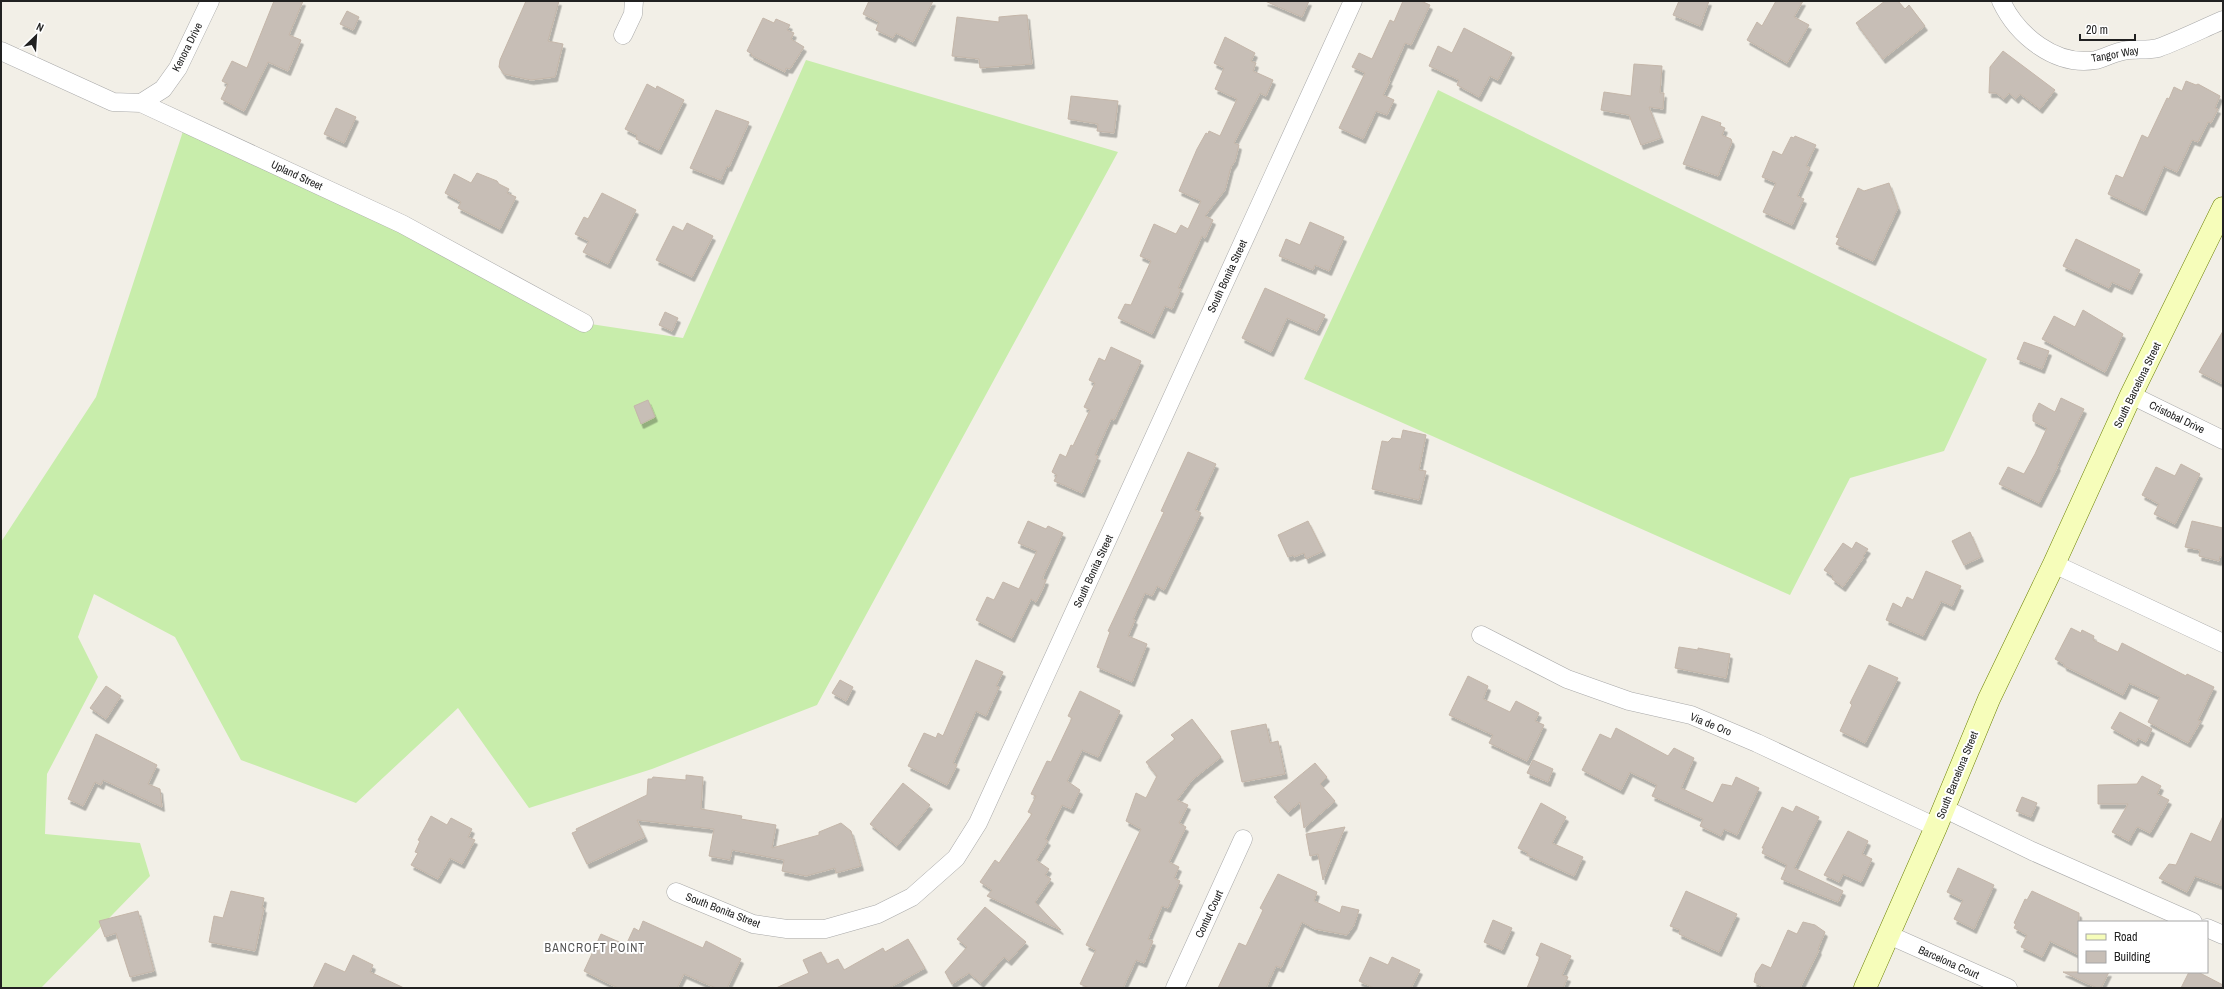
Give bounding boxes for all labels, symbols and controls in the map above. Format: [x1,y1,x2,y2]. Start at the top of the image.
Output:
north arrow [16,16,56,56]
scale bar [2080,16,2135,42]
text: N [34,19,46,35]
street label: Kenora Drive [169,20,205,74]
text: 20 m [2086,22,2108,38]
street label: Tangor Way [2090,43,2140,65]
street label: Upland Street [269,157,325,193]
street label: South Bonita Street [1204,237,1250,315]
street label: South Barcelona Street [2110,340,2164,430]
street label: Cristobal Drive [2147,398,2207,436]
street label: South Bonita Street [1070,532,1116,610]
street label: Via de Oro [1688,709,1734,739]
street label: South Barcelona Street [1933,729,1981,821]
street label: Contut Court [1192,887,1226,940]
street label: South Bonita Street [684,889,763,931]
legend [2078,921,2208,973]
text: Road [2114,929,2138,945]
district label: BANCROFT POINT [545,940,645,956]
street label: Barcelona Court [1916,942,1982,982]
text: Building [2114,949,2151,965]

